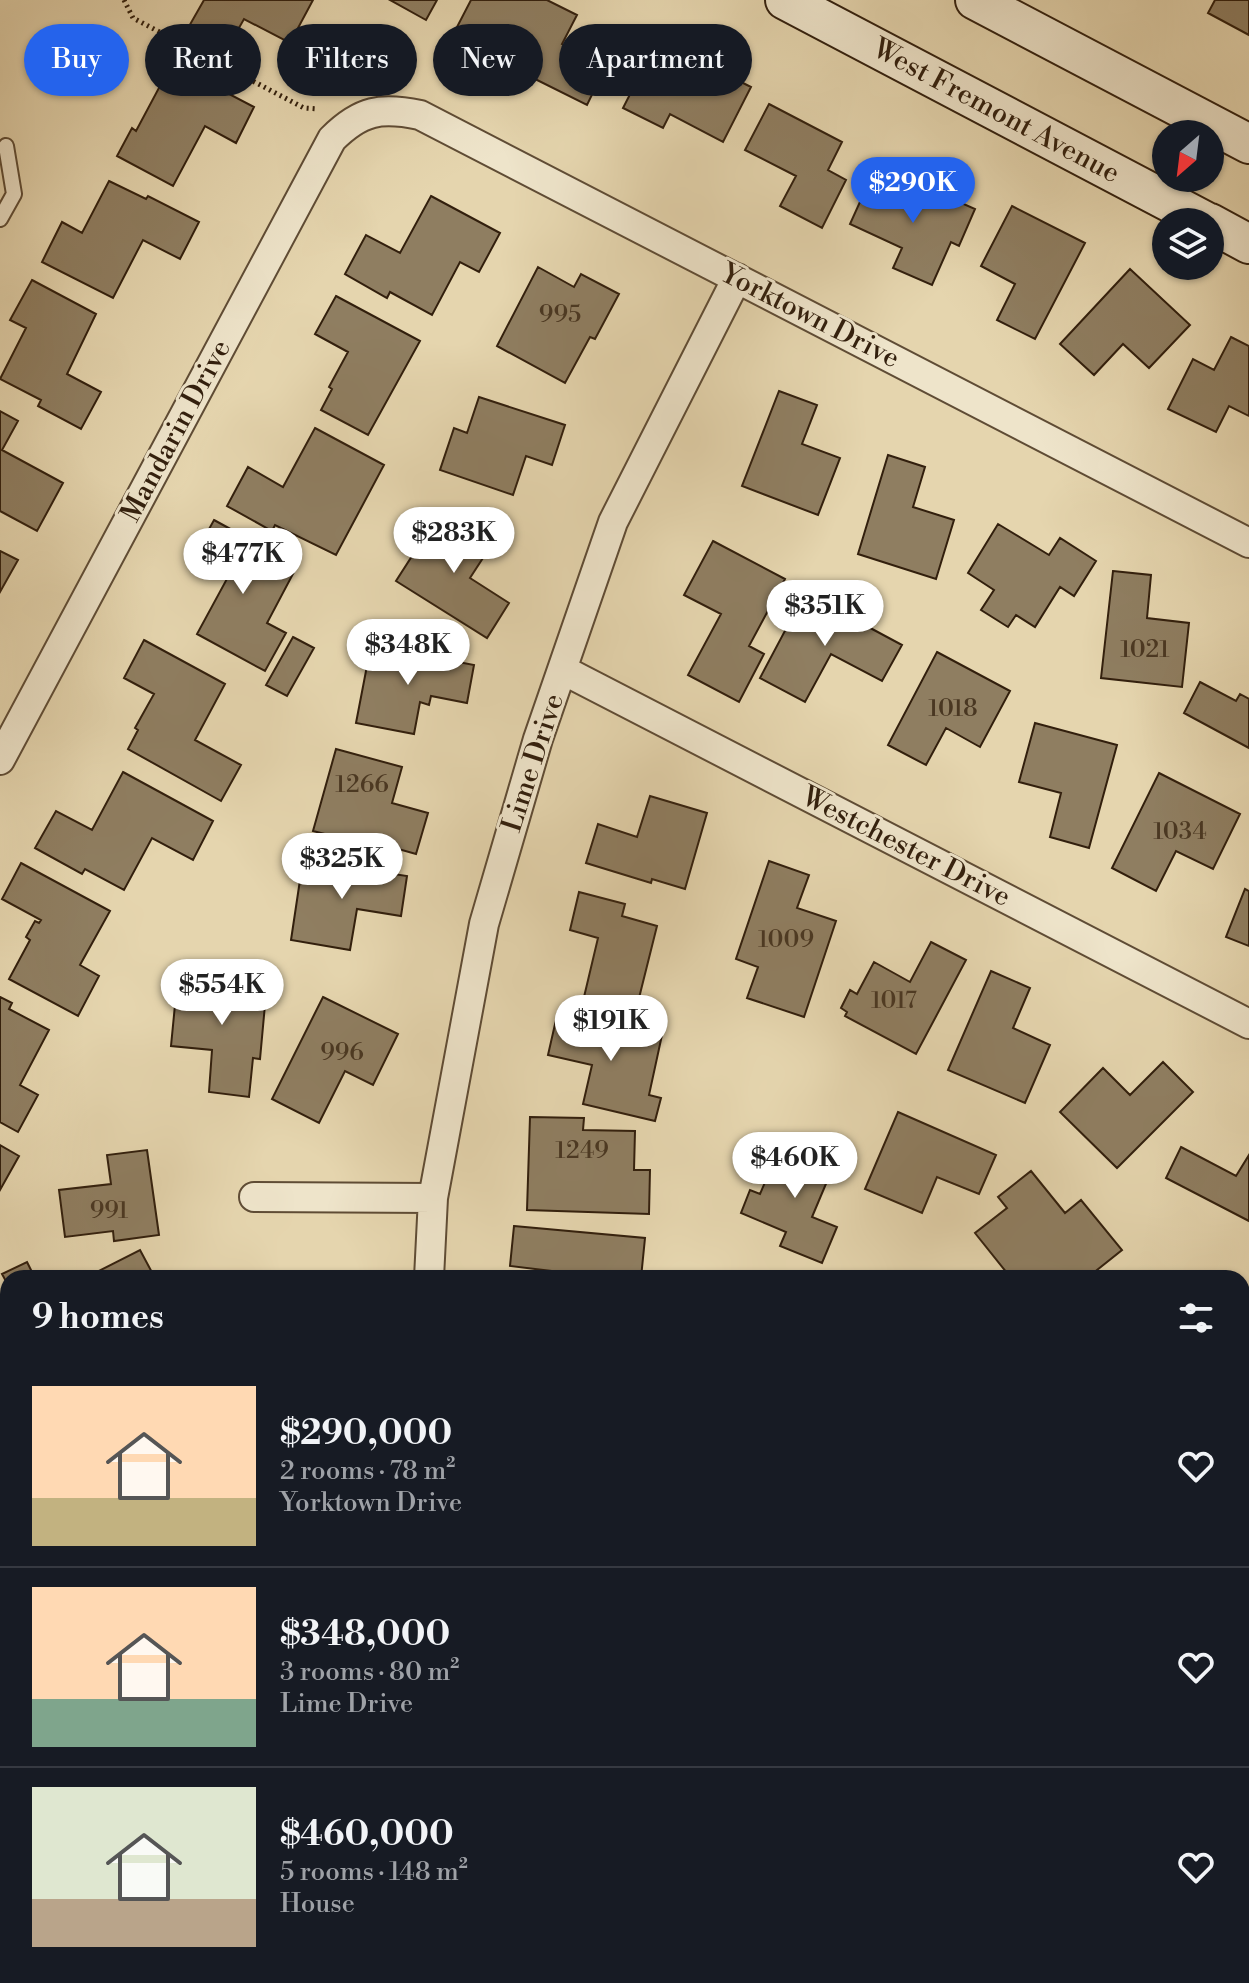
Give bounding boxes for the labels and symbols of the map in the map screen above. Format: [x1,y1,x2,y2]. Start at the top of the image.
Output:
street label: West Fremont Avenue [866,31,1126,191]
north arrow [1152,120,1224,192]
pin: $290K [857,157,969,225]
street label: Yorktown Drive [713,255,905,376]
house number: 995 [539,300,581,330]
street label: Mandarin Drive [113,334,239,528]
pin: $283K [398,507,510,575]
pin: $477K [187,528,299,596]
pin: $351K [769,580,881,648]
pin: $348K [352,619,464,687]
house number: 1021 [1120,635,1170,665]
street label: Lime Drive [494,689,572,837]
house number: 1018 [928,694,978,724]
house number: 1266 [335,770,389,800]
street label: Westchester Drive [795,779,1016,915]
house number: 1034 [1153,817,1207,847]
pin: $325K [286,833,398,901]
house number: 1009 [758,925,814,955]
pin: $554K [166,959,278,1027]
house number: 1017 [871,986,917,1016]
pin: $191K [555,995,667,1063]
house number: 996 [320,1038,364,1068]
pin: $460K [739,1132,851,1200]
house number: 1249 [555,1136,609,1166]
house number: 991 [90,1196,129,1226]

